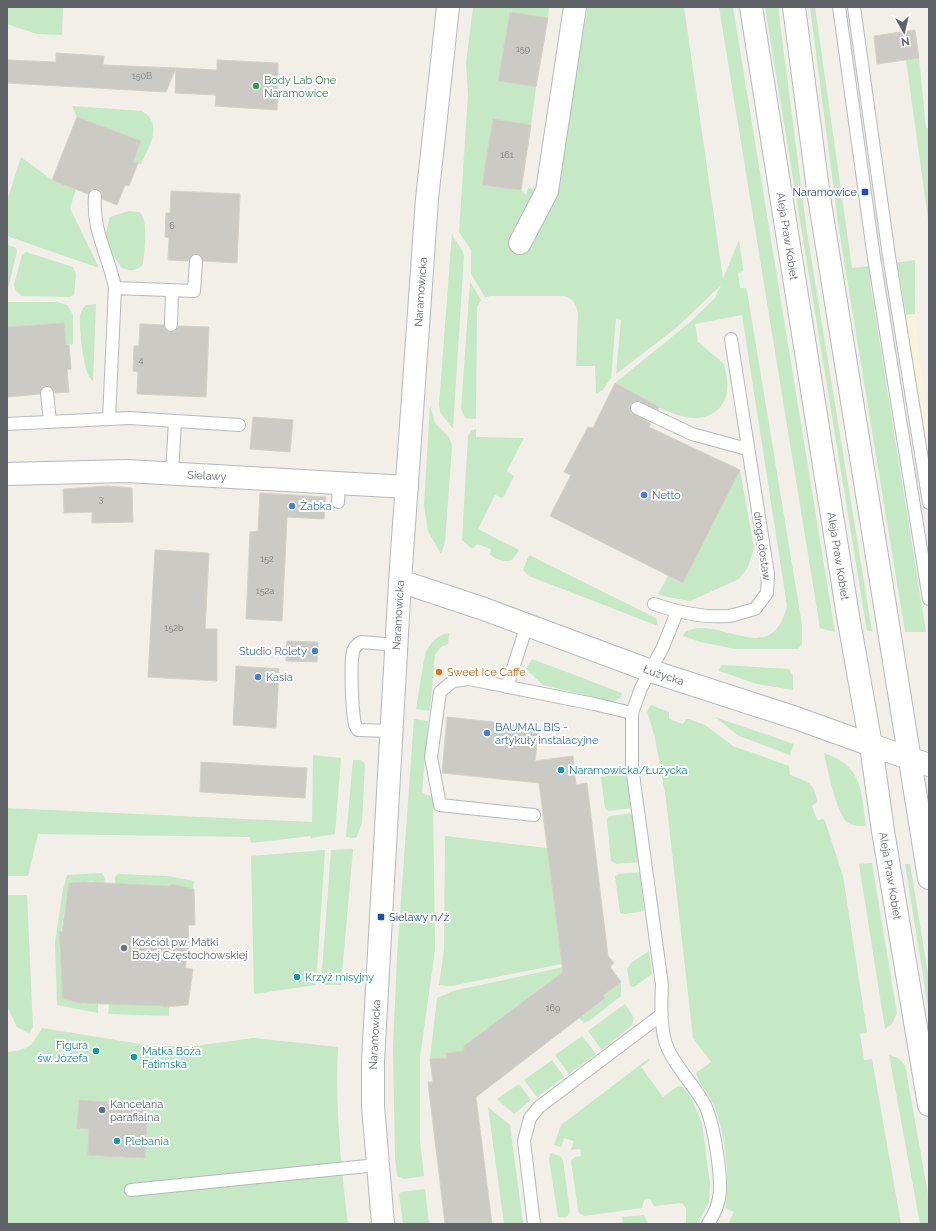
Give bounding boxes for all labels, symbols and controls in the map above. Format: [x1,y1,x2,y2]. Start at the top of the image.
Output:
north arrow [884,12,924,52]
text: N [900,34,910,48]
house number: 159 [516,44,530,54]
house number: 150B [132,71,152,81]
place label: Body Lab One Naramowice [264,74,337,100]
marker: Body Lab One Naramowice [251,81,261,91]
house number: 161 [500,150,514,160]
place label: Naramowice [793,186,858,199]
marker: Naramowice [860,187,870,197]
street label: Aleja Praw Kobiet [774,191,801,281]
house number: 6 [169,221,175,231]
street label: Naramowicka [411,257,429,327]
house number: 4 [139,355,144,365]
street label: Sielawy [187,468,227,483]
place label: Netto [652,489,681,502]
marker: Netto [639,490,649,500]
house number: 3 [99,494,104,504]
place label: Żabka [300,500,332,513]
marker: Żabka [287,501,297,511]
street label: droga dostaw [751,511,773,582]
street label: Aleja Praw Kobiet [825,511,852,601]
house number: 152 [260,554,274,564]
street label: Naramowicka [390,580,407,650]
house number: 152a [256,586,274,596]
house number: 152b [165,623,184,633]
place label: Studio Rolety [239,645,307,658]
marker: Studio Rolety [310,646,320,656]
street label: Łużycka [642,662,686,688]
place label: Sweet Ice Caffe [447,666,526,679]
marker: Sweet Ice Caffe [434,667,444,677]
place label: Kasia [266,671,293,684]
marker: Kasia [253,672,263,682]
place label: BAUMAL BIS - artykuły instalacyjne [495,721,599,747]
marker: BAUMAL BIS - artykuły instalacyjne [482,728,492,738]
place label: Naramowicka/Łużycka [569,764,688,777]
marker: Naramowicka/Łużycka [556,765,566,775]
street label: Aleja Praw Kobiet [877,831,904,921]
place label: Sielawy n/ż [389,911,450,924]
marker: Sielawy n/ż [376,912,386,922]
place label: Kościół pw. Matki Bożej Częstochowskiej [132,936,248,962]
marker: Kościół pw. Matki Bożej Częstochowskiej [119,943,129,953]
place label: Krzyż misyjny [305,971,374,984]
marker: Krzyż misyjny [292,972,302,982]
street label: Naramowicka [367,999,383,1069]
house number: 169 [546,1003,560,1013]
place label: Figura św. Józefa [37,1039,88,1065]
place label: Matka Boża Fatimska [142,1045,201,1071]
marker: Figura św. Józefa [91,1046,101,1056]
marker: Matka Boża Fatimska [129,1052,139,1062]
place label: Kancelaria parafialna [110,1098,163,1124]
marker: Kancelaria parafialna [97,1105,107,1115]
place label: Plebania [125,1135,169,1148]
marker: Plebania [112,1136,122,1146]

